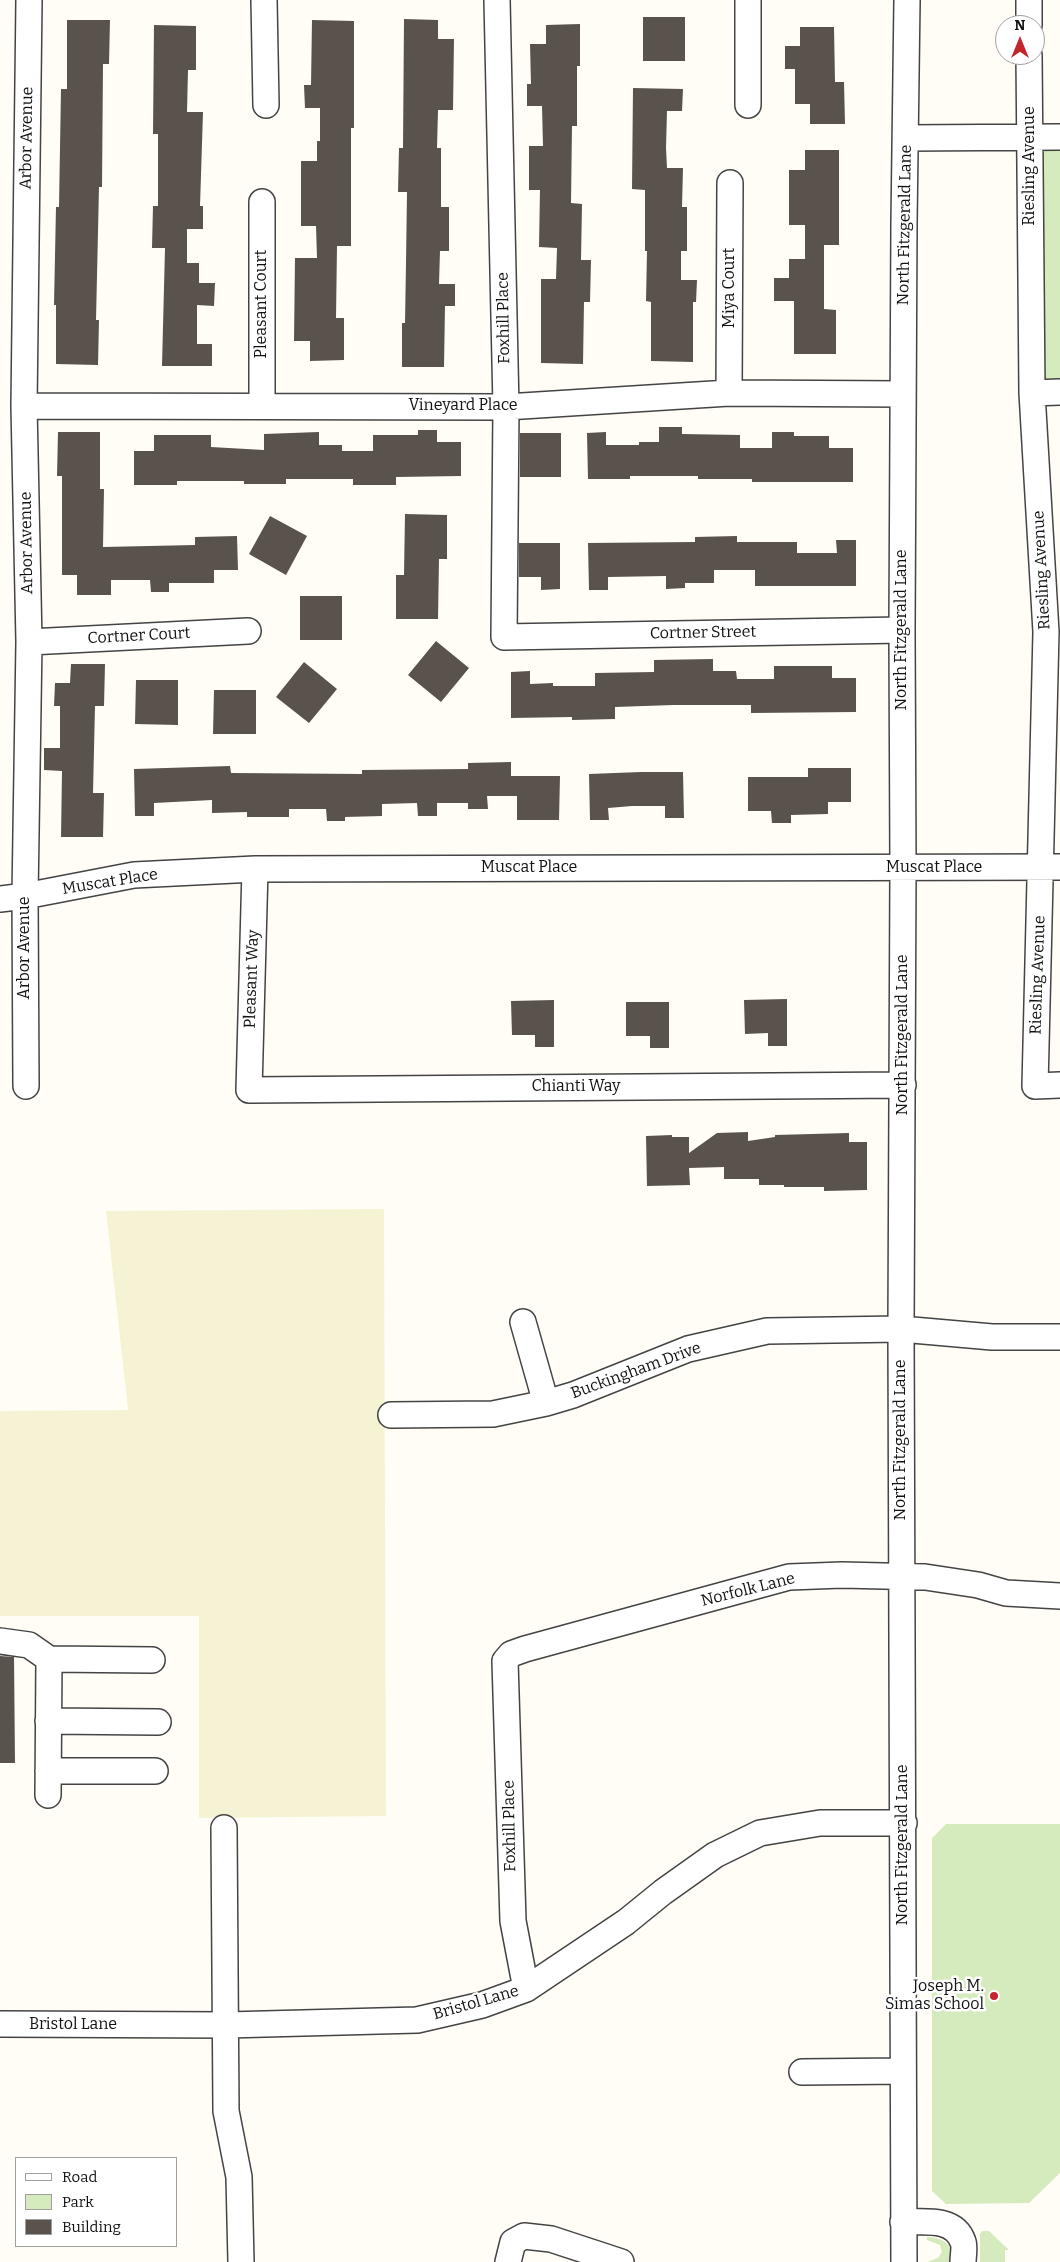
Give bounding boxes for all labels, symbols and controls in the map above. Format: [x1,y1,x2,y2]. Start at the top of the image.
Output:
north arrow [995,15,1045,65]
text: N [1015,17,1025,34]
street label: Arbor Avenue [17,86,37,190]
street label: Riesling Avenue [1020,106,1040,226]
street label: North Fitzgerald Lane [894,144,916,306]
street label: Miya Court [720,248,740,328]
street label: Pleasant Court [252,250,272,358]
street label: Foxhill Place [494,272,514,364]
street label: Vineyard Place [408,396,518,416]
street label: Arbor Avenue [17,491,37,595]
street label: Riesling Avenue [1029,510,1055,630]
street label: North Fitzgerald Lane [892,550,912,710]
street label: Cortner Street [650,622,756,644]
street label: Cortner Court [87,624,191,648]
street label: Muscat Place [481,858,577,878]
street label: Muscat Place [886,858,982,878]
street label: Muscat Place [61,865,159,899]
street label: Arbor Avenue [15,897,35,999]
street label: Riesling Avenue [1026,915,1050,1035]
street label: Pleasant Way [241,929,263,1029]
street label: North Fitzgerald Lane [893,955,913,1115]
street label: Chianti Way [532,1077,620,1097]
street label: Buckingham Drive [568,1339,704,1403]
street label: North Fitzgerald Lane [891,1360,911,1520]
street label: Norfolk Lane [699,1569,797,1611]
street label: North Fitzgerald Lane [893,1765,913,1925]
street label: Foxhill Place [500,1780,520,1872]
place label: Joseph M. Simas School [885,1977,984,2015]
street label: Bristol Lane [431,1982,521,2024]
marker: Joseph M. Simas School [988,1990,1000,2002]
street label: Bristol Lane [29,2015,117,2035]
legend [15,2157,178,2247]
text: Road [62,2168,97,2186]
text: Park [62,2193,94,2211]
text: Building [62,2218,121,2236]

